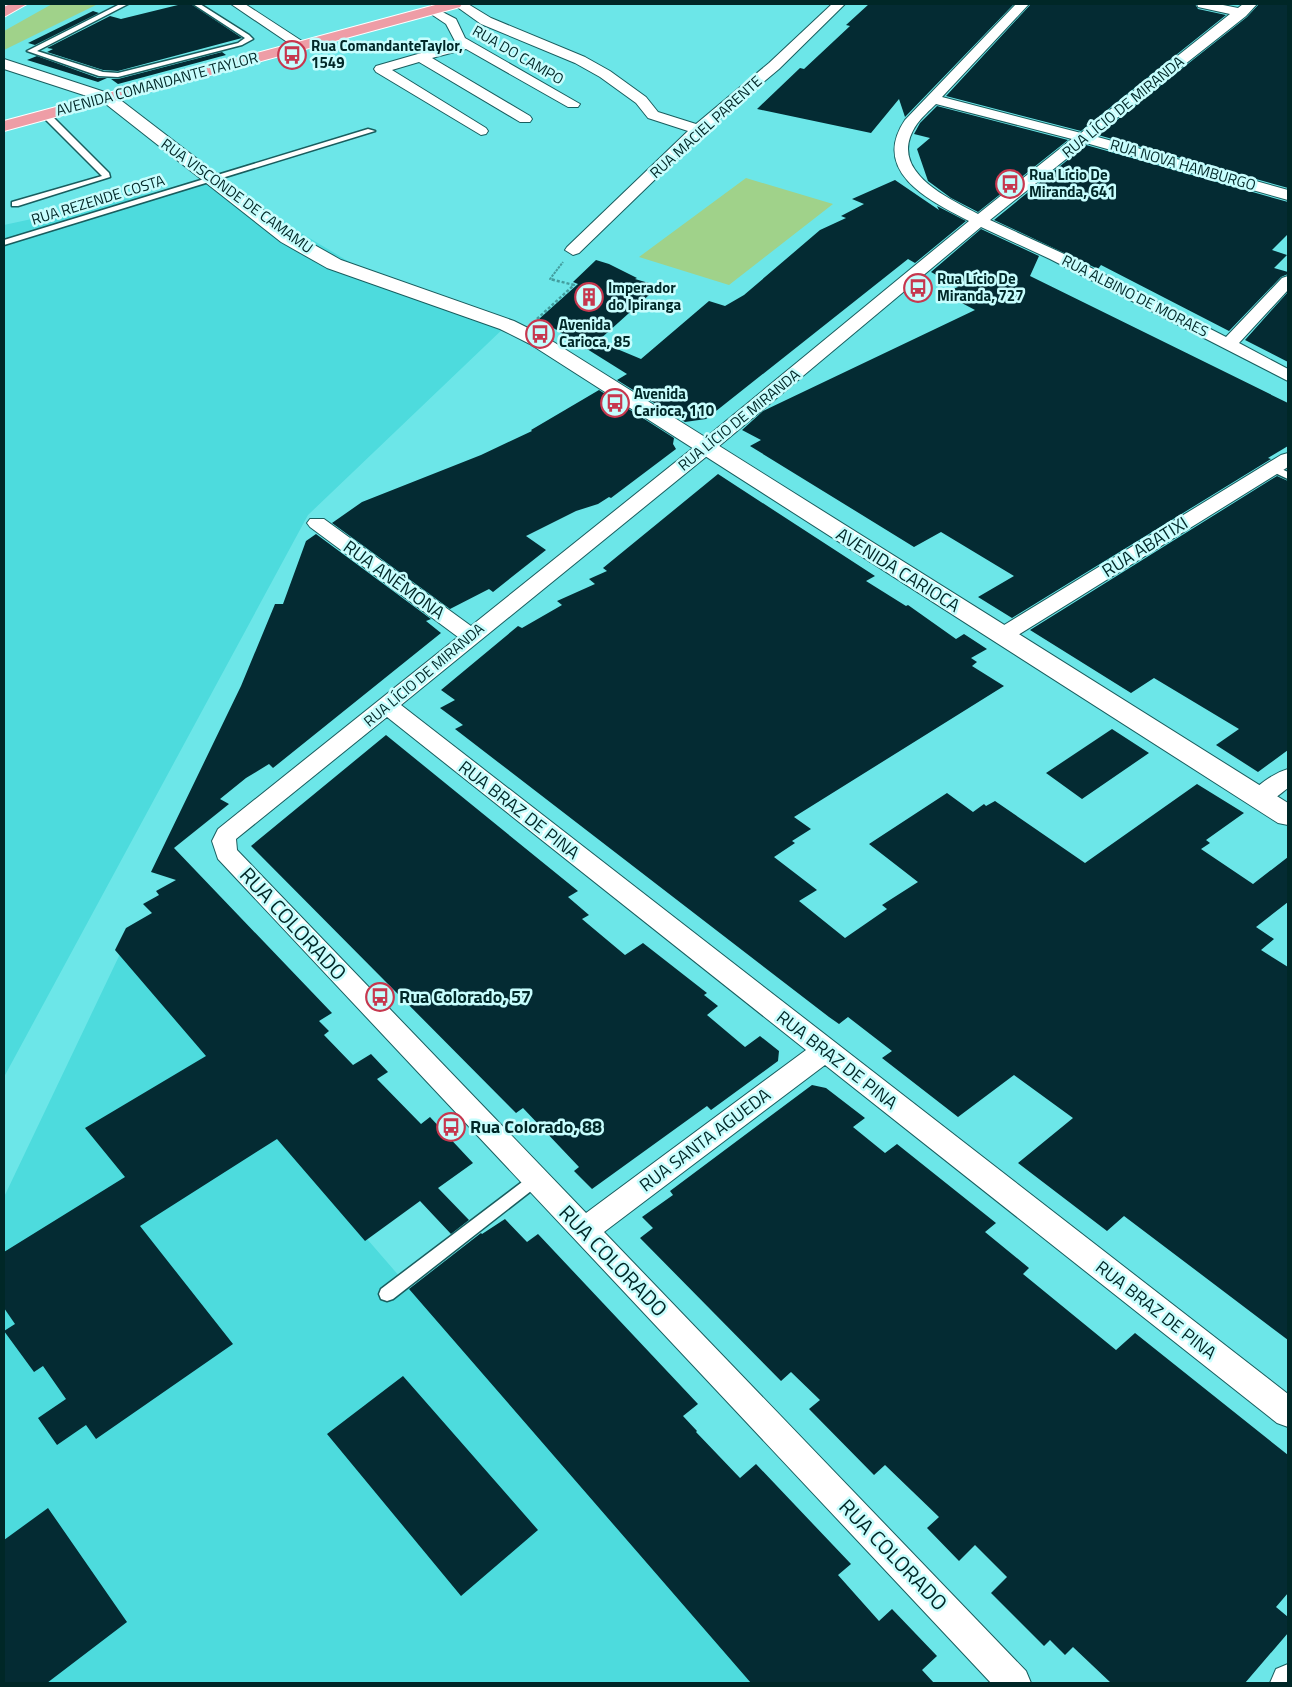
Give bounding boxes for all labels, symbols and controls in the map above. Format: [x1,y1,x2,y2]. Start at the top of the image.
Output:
street label: RUA DO CAMPO [468,19,568,90]
place label: Rua ComandanteTaylor, 1549 [311,34,463,74]
bus stop icon: Rua ComandanteTaylor, 1549 [277,40,307,70]
street label: AVENIDA COMANDANTE TAYLOR [53,45,260,122]
street label: RUA LÍCIO DE MIRANDA [1057,50,1189,163]
street label: RUA MACIEL PARENTE [644,70,767,183]
street label: RUA VISCONDE DE CAMAMU [156,132,318,259]
street label: RUA NOVA HAMBURGO [1108,133,1259,196]
place label: Rua Lício De Miranda, 641 [1029,163,1116,203]
street label: RUA REZENDE COSTA [28,168,167,231]
bus stop icon: Rua Lício De Miranda, 641 [995,169,1025,199]
street label: RUA ALBINO DE MORAES [1058,249,1212,342]
place label: Rua Lício De Miranda, 727 [937,267,1024,307]
bus stop icon: Rua Lício De Miranda, 727 [903,273,933,303]
place label: Imperador do Ipiranga [608,276,681,316]
building icon: Imperador do Ipiranga [574,282,604,312]
place label: Avenida Carioca, 85 [559,313,631,353]
bus stop icon: Avenida Carioca, 85 [525,319,555,349]
street label: RUA LÍCIO DE MIRANDA [673,363,805,476]
place label: Avenida Carioca, 110 [634,382,715,422]
bus stop icon: Avenida Carioca, 110 [600,388,630,418]
street label: RUA ABATIXI [1096,509,1193,584]
street label: AVENIDA CARIOCA [831,521,966,619]
street label: RUA ANÊMONA [338,533,451,626]
street label: RUA LÍCIO DE MIRANDA [358,617,489,732]
street label: RUA BRAZ DE PINA [453,754,586,866]
street label: RUA COLORADO [233,859,355,987]
bus stop icon: Rua Colorado, 57 [365,982,395,1012]
place label: Rua Colorado, 57 [399,983,531,1010]
street label: RUA BRAZ DE PINA [771,1004,904,1116]
street label: RUA SANTA AGUEDA [633,1081,776,1198]
bus stop icon: Rua Colorado, 88 [436,1112,466,1142]
place label: Rua Colorado, 88 [470,1113,602,1140]
street label: RUA COLORADO [552,1197,675,1323]
street label: RUA BRAZ DE PINA [1090,1254,1223,1366]
street label: RUA COLORADO [832,1491,955,1617]

